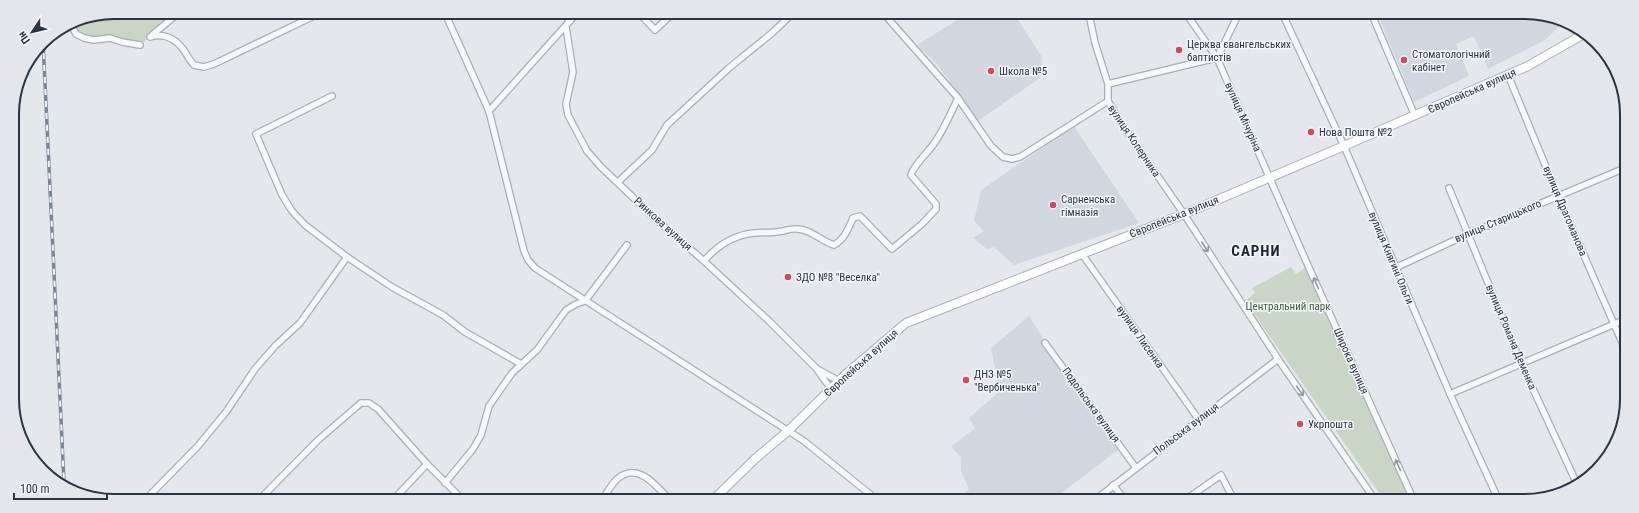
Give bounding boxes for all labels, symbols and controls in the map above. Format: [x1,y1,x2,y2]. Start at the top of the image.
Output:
north arrow [12,12,52,52]
text: Пн [15,29,33,46]
place label: Церква євангельських баптистів [1187,38,1291,64]
marker: Церква євангельських баптистів [1174,45,1184,55]
place label: Стоматологічний кабінет [1412,48,1490,74]
marker: Стоматологічний кабінет [1399,55,1409,65]
place label: Школа №5 [999,65,1047,78]
marker: Школа №5 [986,66,996,76]
street label: Європейська вулиця [1426,66,1518,116]
street label: вулиця Мічуріна [1222,80,1264,154]
street label: вулиця Коперника [1105,102,1163,180]
place label: Нова Пошта №2 [1319,126,1392,139]
marker: Нова Пошта №2 [1306,127,1316,137]
street label: вулиця Драгоманова [1540,164,1590,258]
place label: Сарненська гімназія [1061,193,1115,219]
street label: Європейська вулиця [1128,193,1220,241]
street label: Ринкова вулиця [631,195,695,253]
street label: вулиця Старицького [1453,197,1544,245]
marker: Сарненська гімназія [1048,200,1058,210]
street label: вулиця Княгині Ольги [1366,210,1416,306]
one-way arrow [1201,241,1209,252]
district label: САРНИ [1231,242,1281,260]
place label: ЗДО №8 "Веселка" [796,271,880,284]
marker: ЗДО №8 "Веселка" [783,272,793,282]
one-way arrow [1311,277,1319,289]
street label: вулиця Романа Деменка [1483,283,1539,391]
park label: Центральний парк [1246,300,1331,313]
street label: вулиця Лисенка [1114,303,1166,371]
street label: Європейська вулиця [821,326,901,400]
street label: Широка вулиця [1331,326,1371,396]
street label: Подольська вулиця [1059,365,1123,445]
place label: ДНЗ №5 "Вербиченька" [974,368,1040,394]
marker: ДНЗ №5 "Вербиченька" [961,375,971,385]
one-way arrow [1296,385,1304,396]
street label: Польська вулиця [1151,400,1221,458]
place label: Укрпошта [1308,418,1353,431]
marker: Укрпошта [1295,419,1305,429]
one-way arrow [1394,459,1401,471]
scale bar [14,475,107,501]
text: 100 m [20,482,50,496]

